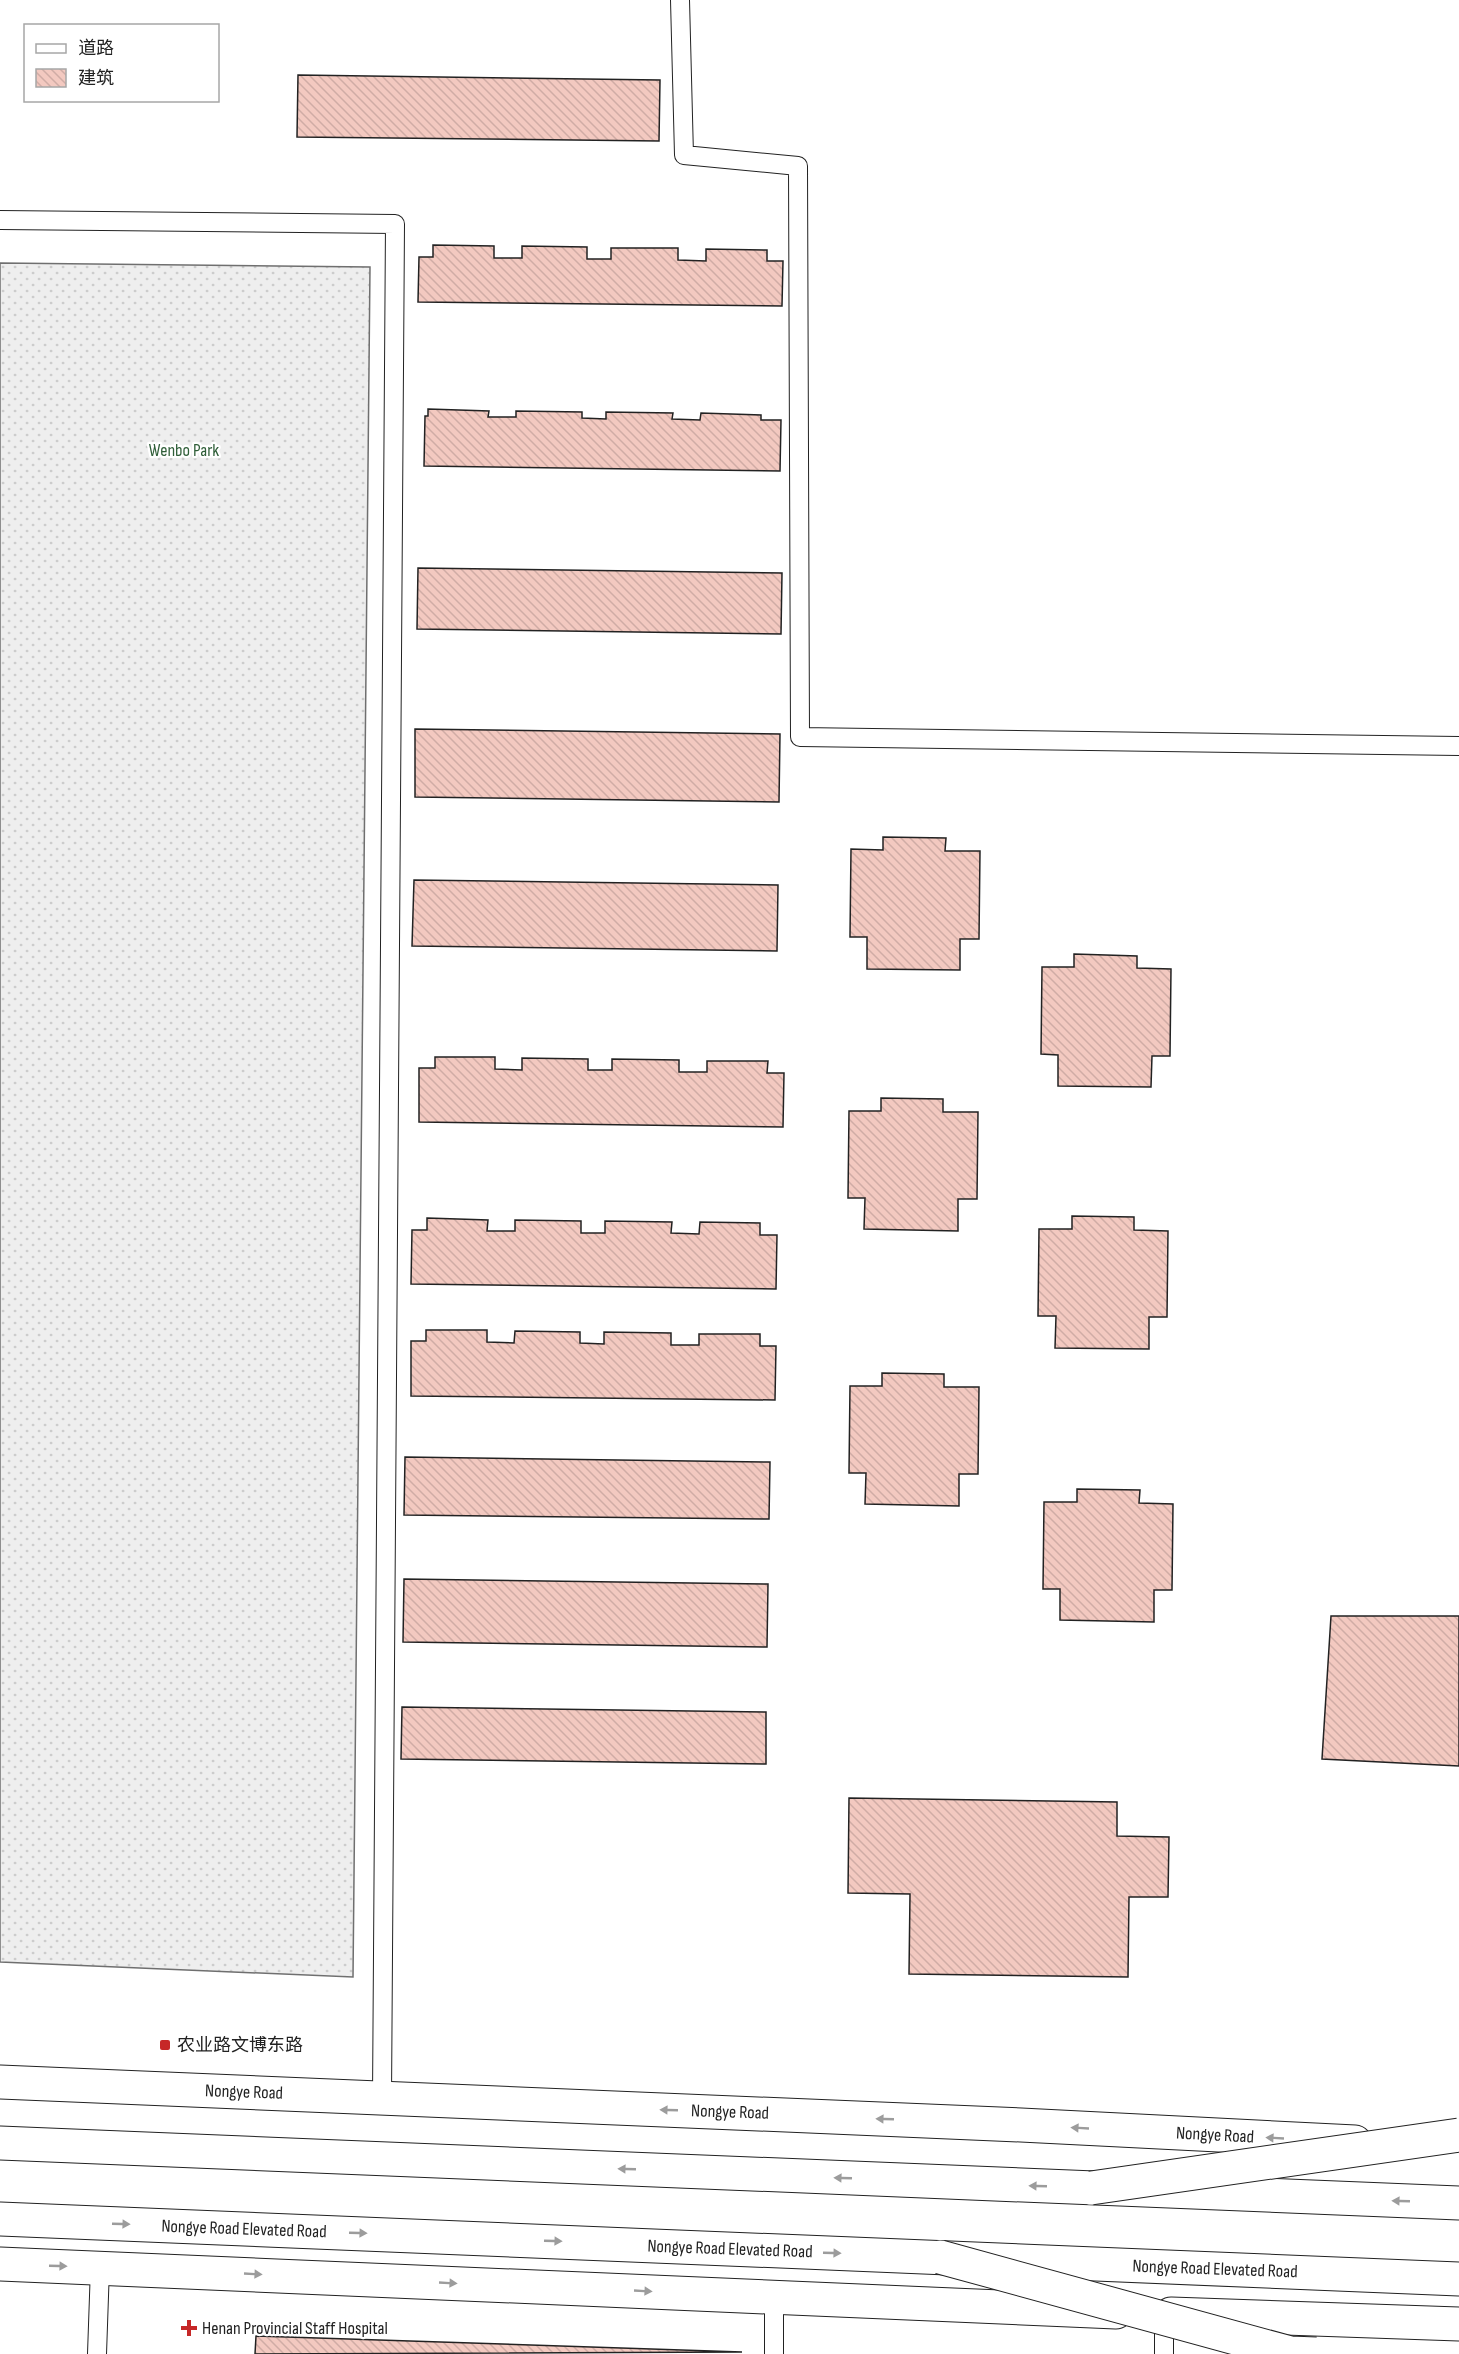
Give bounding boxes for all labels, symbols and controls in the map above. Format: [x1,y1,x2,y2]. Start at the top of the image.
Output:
legend [24,24,219,102]
text: 道路 [78,38,114,59]
text: 建筑 [78,68,114,89]
park label: Wenbo Park [149,440,219,461]
place label: 农业路文博东路 [177,2035,303,2056]
marker: 农业路文博东路 [158,2038,172,2052]
street label: Nongye Road [205,2080,283,2104]
street label: Nongye Road [691,2100,769,2124]
one-way arrow [660,2105,679,2114]
one-way arrow [876,2115,895,2124]
street label: Nongye Road [1175,2122,1255,2148]
one-way arrow [1070,2123,1089,2132]
one-way arrow [1265,2133,1284,2142]
one-way arrow [618,2165,637,2174]
one-way arrow [834,2173,853,2183]
one-way arrow [1028,2181,1047,2191]
one-way arrow [1391,2196,1410,2205]
street label: Nongye Road Elevated Road [161,2216,327,2242]
one-way arrow [112,2219,131,2228]
one-way arrow [349,2229,368,2238]
street label: Nongye Road Elevated Road [647,2236,813,2262]
one-way arrow [544,2237,563,2246]
one-way arrow [822,2248,841,2257]
street label: Nongye Road Elevated Road [1132,2256,1298,2282]
one-way arrow [49,2261,68,2270]
one-way arrow [244,2269,263,2278]
one-way arrow [439,2278,458,2287]
one-way arrow [633,2287,652,2296]
place label: Henan Provincial Staff Hospital [202,2318,388,2339]
marker: Henan Provincial Staff Hospital [180,2319,198,2337]

